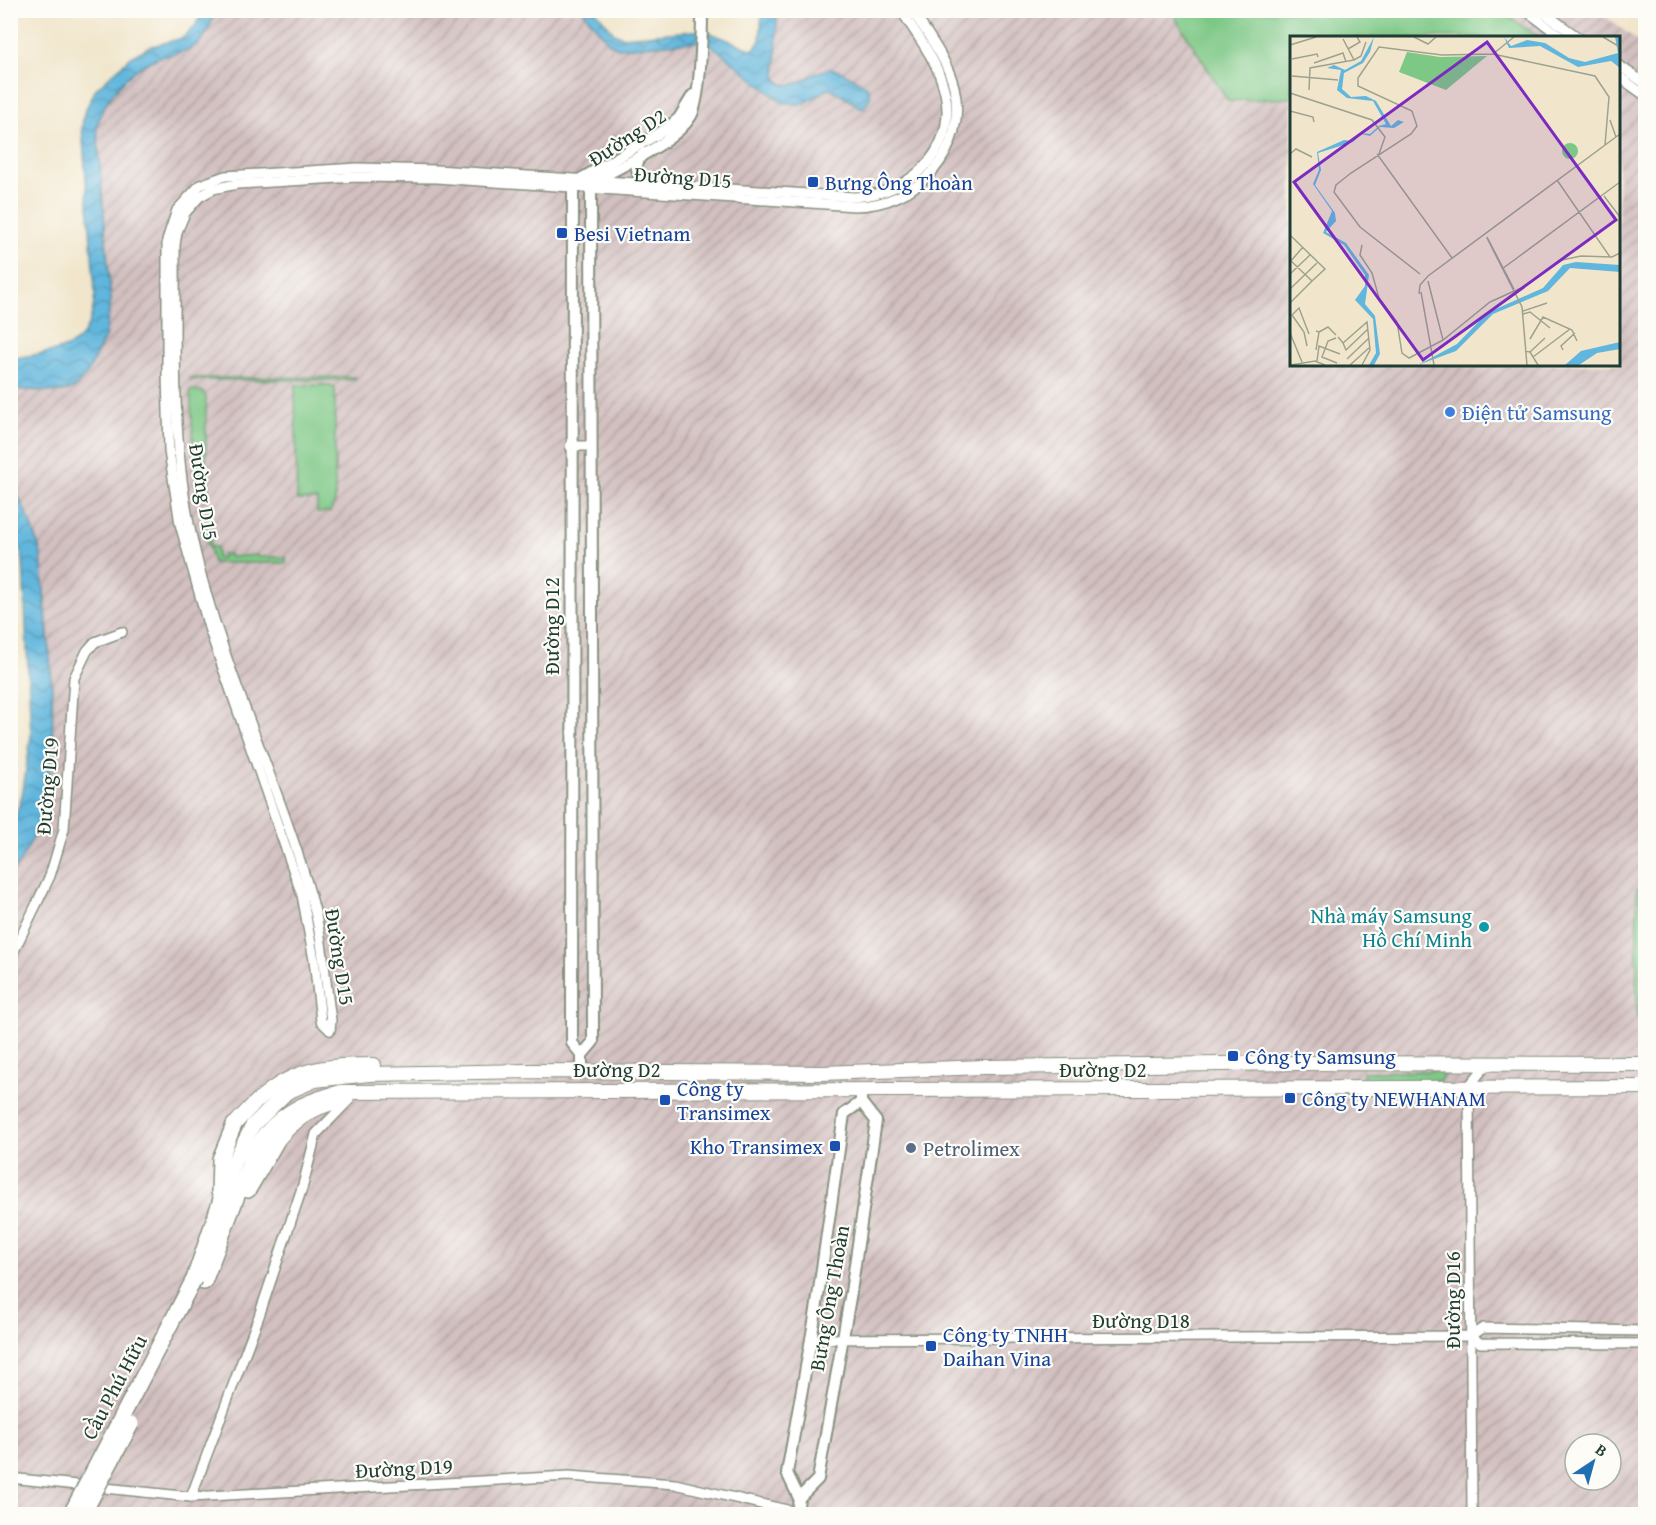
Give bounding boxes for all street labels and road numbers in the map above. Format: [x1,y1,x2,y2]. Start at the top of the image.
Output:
street label: Đường D2 [582,100,672,174]
street label: Đường D15 [633,158,733,196]
street label: Đường D15 [181,441,227,543]
street label: Đường D12 [536,577,567,675]
street label: Đường D19 [27,736,67,836]
street label: Đường D15 [317,906,363,1008]
street label: Đường D2 [573,1054,661,1085]
street label: Đường D2 [1059,1054,1147,1085]
street label: Bưng Ông Thoàn [801,1222,857,1373]
street label: Đường D16 [1437,1251,1468,1349]
street label: Đường D18 [1092,1305,1190,1336]
street label: Cầu Phú Hữu [73,1328,155,1445]
street label: Đường D19 [354,1450,454,1486]

